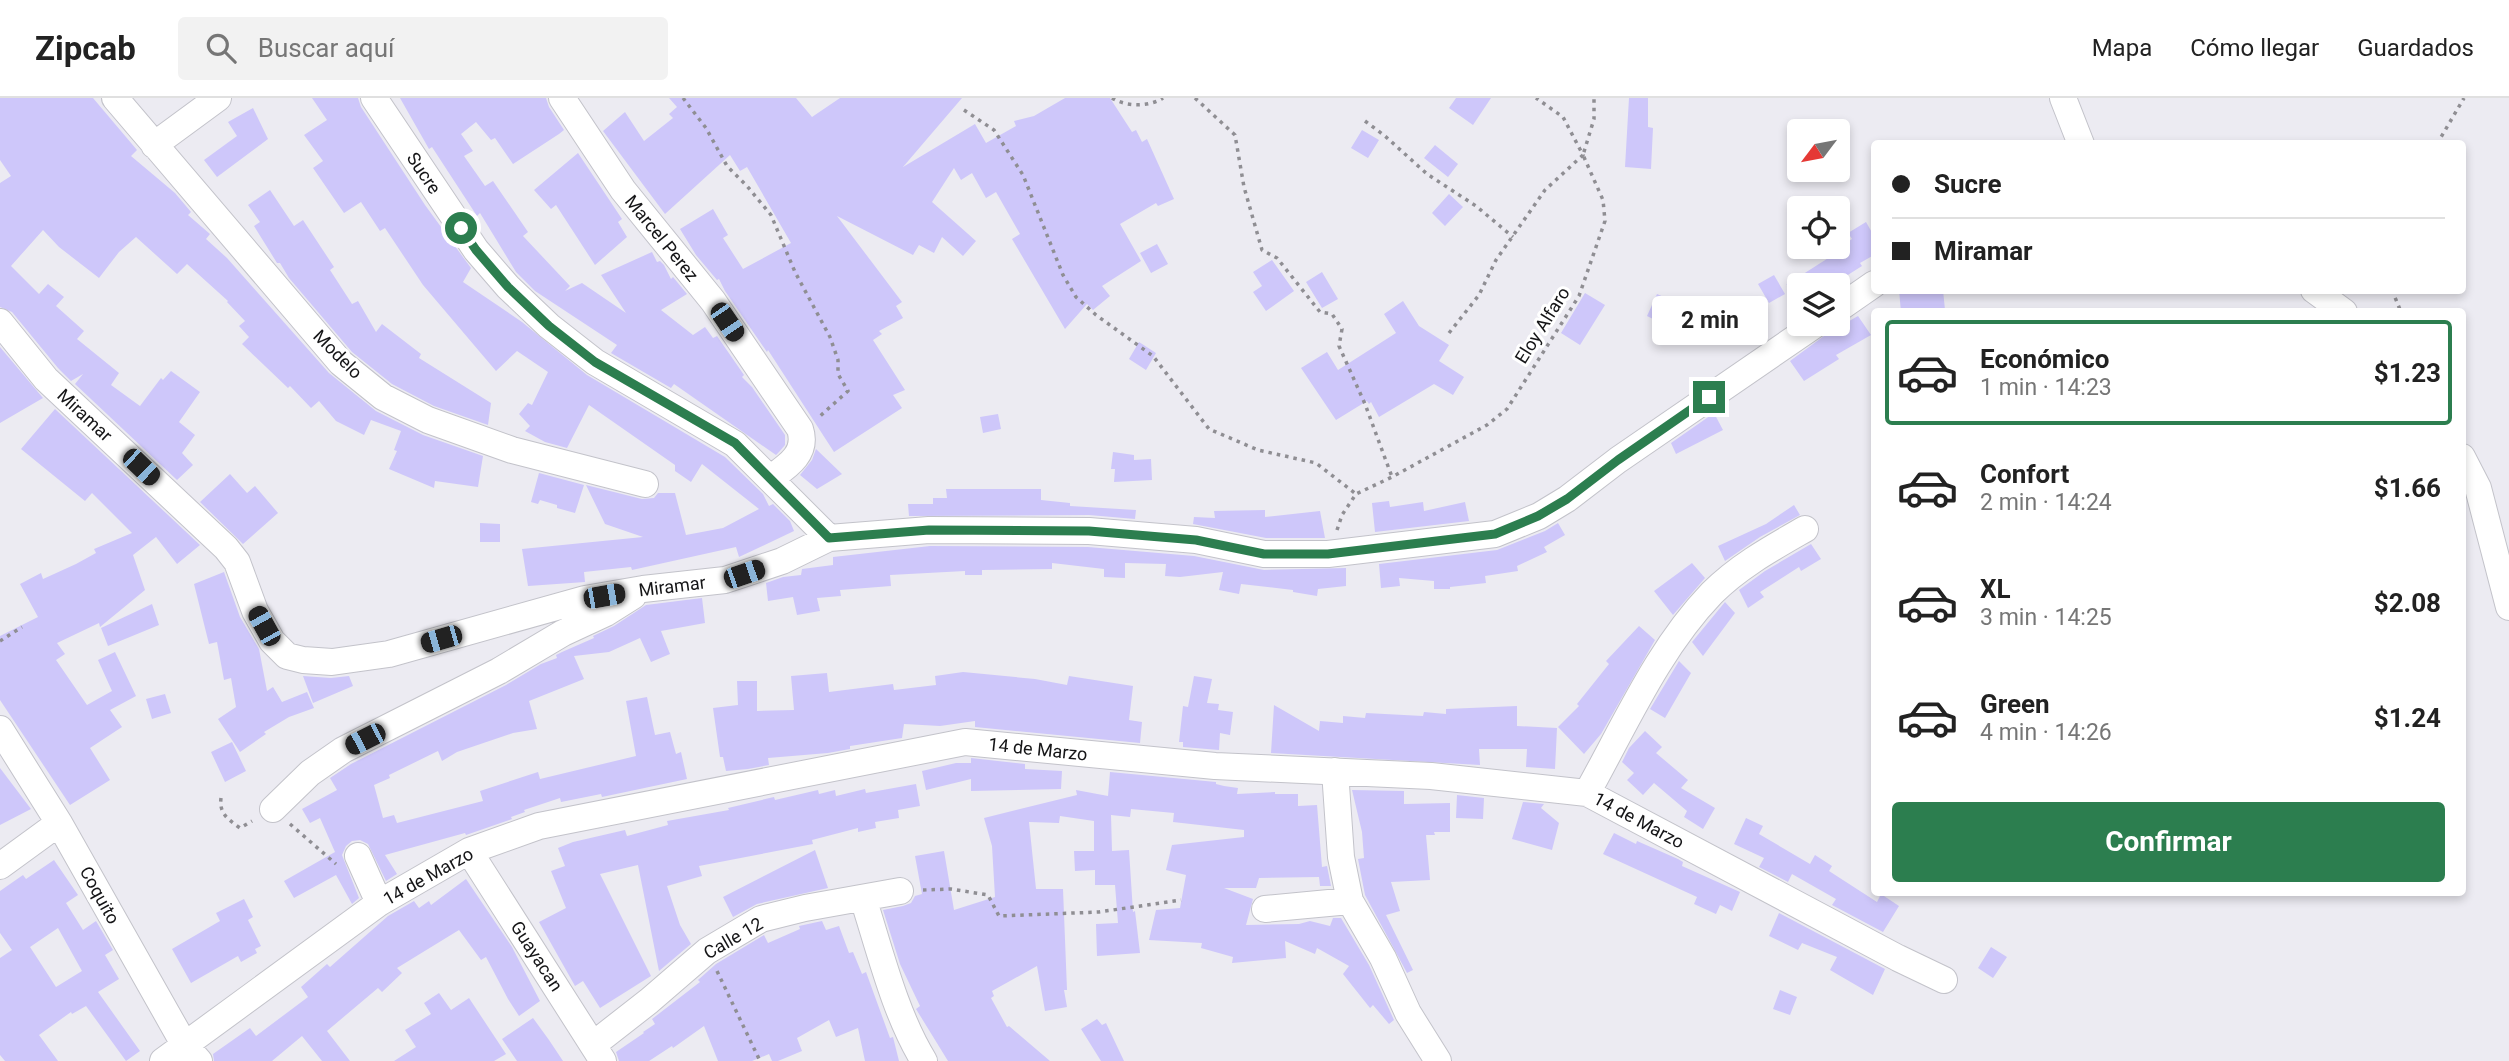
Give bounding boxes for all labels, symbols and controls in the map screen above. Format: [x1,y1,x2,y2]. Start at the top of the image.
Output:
search box [178,17,668,80]
text: Zipcab [35,29,136,68]
icon: search [202,29,240,67]
text: Buscar aquí [258,33,394,63]
text: Mapa [2092,34,2152,62]
text: Cómo llegar [2190,34,2319,62]
text: Guardados [2357,34,2474,62]
north arrow [1787,119,1850,182]
map controls [1787,119,1850,336]
street label: Sucre [403,148,445,198]
text: Sucre [1934,169,2001,199]
street label: Marcel Perez [621,191,703,285]
button: locate [1787,196,1850,259]
route start [445,212,477,244]
text: Miramar [1934,236,2033,266]
button: layers [1787,273,1850,336]
street label: Eloy Alfaro [1510,283,1574,367]
callout: 2 min [1651,296,1767,344]
car [707,299,748,345]
text: 2 min [1681,307,1739,334]
street label: Modelo [309,325,367,383]
icon: car [1896,341,1959,404]
text: Económico [1980,344,2109,374]
text: $1.23 [2374,358,2441,388]
text: 1 min · 14:23 [1980,374,2112,401]
route end [1693,381,1725,413]
street label: Miramar [53,384,117,446]
car [119,445,164,489]
icon: car [1896,456,1959,519]
text: Confort [1980,459,2069,489]
text: $1.66 [2374,473,2441,503]
text: 2 min · 14:24 [1980,489,2112,516]
car [721,557,768,591]
street label: Miramar [637,571,707,601]
icon: car [1896,571,1959,634]
text: XL [1980,574,2011,604]
car [582,582,627,610]
text: $2.08 [2374,588,2441,618]
car [245,603,284,649]
text: 3 min · 14:25 [1980,604,2112,631]
car [418,623,465,655]
icon: car [1896,686,1959,749]
text: Green [1980,689,2050,719]
text: $1.24 [2374,703,2441,733]
text: 4 min · 14:26 [1980,719,2112,746]
car [342,720,389,758]
street label: 14 de Marzo [987,733,1089,765]
street label: 14 de Marzo [1590,787,1688,853]
button: Confirmar [1892,802,2445,882]
street label: 14 de Marzo [379,843,477,909]
street label: Coquito [76,863,124,927]
street label: Calle 12 [700,913,766,963]
street label: Guayacan [507,917,567,995]

